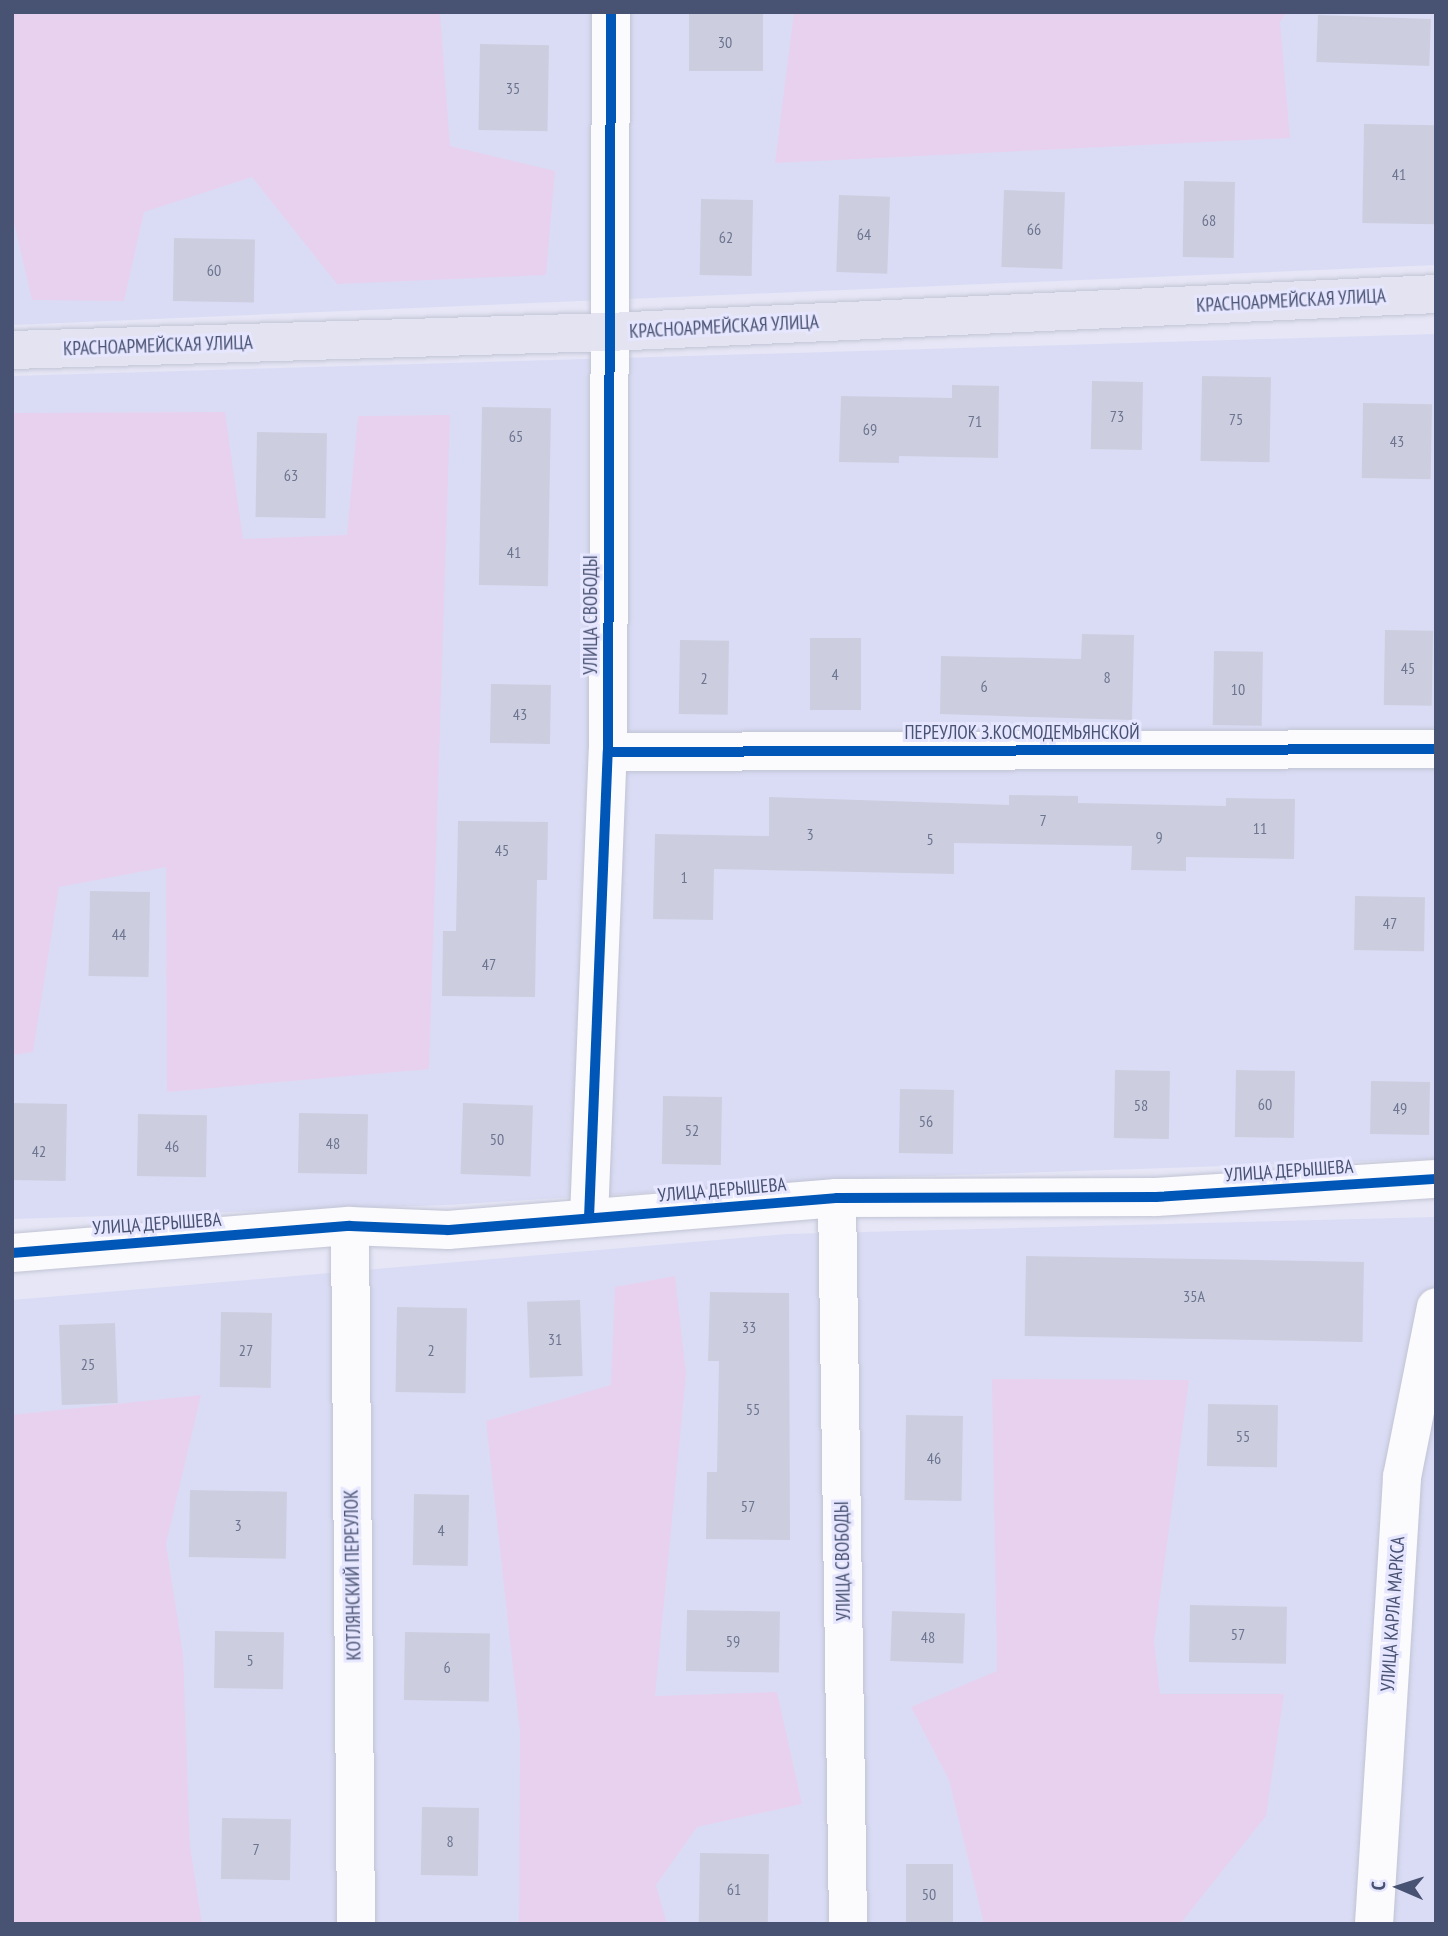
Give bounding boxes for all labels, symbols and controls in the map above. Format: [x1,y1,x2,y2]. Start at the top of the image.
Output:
house number: 30 [718,32,732,52]
house number: 35 [506,78,520,98]
house number: 41 [1392,164,1406,184]
house number: 68 [1202,210,1216,230]
house number: 66 [1027,219,1041,239]
house number: 64 [857,224,871,244]
house number: 62 [719,227,733,247]
house number: 60 [207,260,221,280]
street label: КРАСНОАРМЕЙСКАЯ УЛИЦА [1195,285,1387,317]
street label: КРАСНОАРМЕЙСКАЯ УЛИЦА [628,311,820,343]
street label: КРАСНОАРМЕЙСКАЯ УЛИЦА [63,331,253,361]
house number: 73 [1110,406,1124,426]
house number: 75 [1229,409,1243,429]
house number: 71 [968,411,982,431]
house number: 69 [863,419,877,439]
house number: 65 [509,426,523,446]
house number: 43 [1390,431,1404,451]
house number: 63 [284,465,298,485]
house number: 41 [507,542,521,562]
street label: УЛИЦА СВОБОДЫ [580,555,602,675]
house number: 45 [1401,658,1415,678]
house number: 4 [831,664,839,684]
house number: 8 [1103,667,1111,687]
house number: 2 [700,668,708,688]
house number: 6 [980,676,988,696]
house number: 10 [1231,679,1245,699]
house number: 43 [513,704,527,724]
street label: ПЕРЕУЛОК З.КОСМОДЕМЬЯНСКОЙ [905,722,1139,744]
house number: 7 [1039,810,1047,830]
house number: 11 [1253,818,1267,838]
house number: 3 [806,824,814,844]
house number: 9 [1155,827,1163,847]
house number: 5 [926,829,934,849]
house number: 45 [495,840,509,860]
house number: 1 [680,867,688,887]
house number: 47 [1383,913,1397,933]
house number: 44 [112,924,126,944]
house number: 47 [482,954,496,974]
house number: 60 [1258,1094,1272,1114]
house number: 58 [1134,1095,1148,1115]
house number: 49 [1393,1098,1407,1118]
house number: 56 [919,1111,933,1131]
house number: 52 [685,1120,699,1140]
house number: 50 [490,1129,504,1149]
house number: 48 [326,1133,340,1153]
house number: 46 [165,1136,179,1156]
house number: 42 [32,1141,46,1161]
street label: УЛИЦА ДЕРЫШЕВА [1223,1155,1355,1187]
street label: УЛИЦА ДЕРЫШЕВА [656,1173,788,1207]
street label: УЛИЦА ДЕРЫШЕВА [91,1208,223,1240]
house number: 35А [1183,1286,1205,1306]
house number: 33 [742,1317,756,1337]
house number: 31 [548,1329,562,1349]
house number: 27 [239,1340,253,1360]
house number: 2 [427,1340,435,1360]
house number: 25 [81,1354,95,1374]
house number: 55 [746,1399,760,1419]
house number: 55 [1236,1426,1250,1446]
house number: 46 [927,1448,941,1468]
street label: КОТЛЯНСКИЙ ПЕРЕУЛОК [340,1489,366,1661]
house number: 57 [741,1496,755,1516]
street label: УЛИЦА СВОБОДЫ [831,1501,855,1621]
house number: 3 [234,1515,242,1535]
house number: 4 [437,1520,445,1540]
street label: УЛИЦА КАРЛА МАРКСА [1376,1535,1410,1693]
house number: 57 [1231,1624,1245,1644]
house number: 48 [921,1627,935,1647]
house number: 59 [726,1631,740,1651]
house number: 5 [246,1650,254,1670]
house number: 6 [443,1657,451,1677]
house number: 8 [446,1831,454,1851]
house number: 7 [252,1839,260,1859]
north arrow [1364,1852,1434,1922]
house number: 61 [727,1879,741,1899]
text: С [1366,1881,1390,1891]
house number: 50 [922,1884,936,1904]

